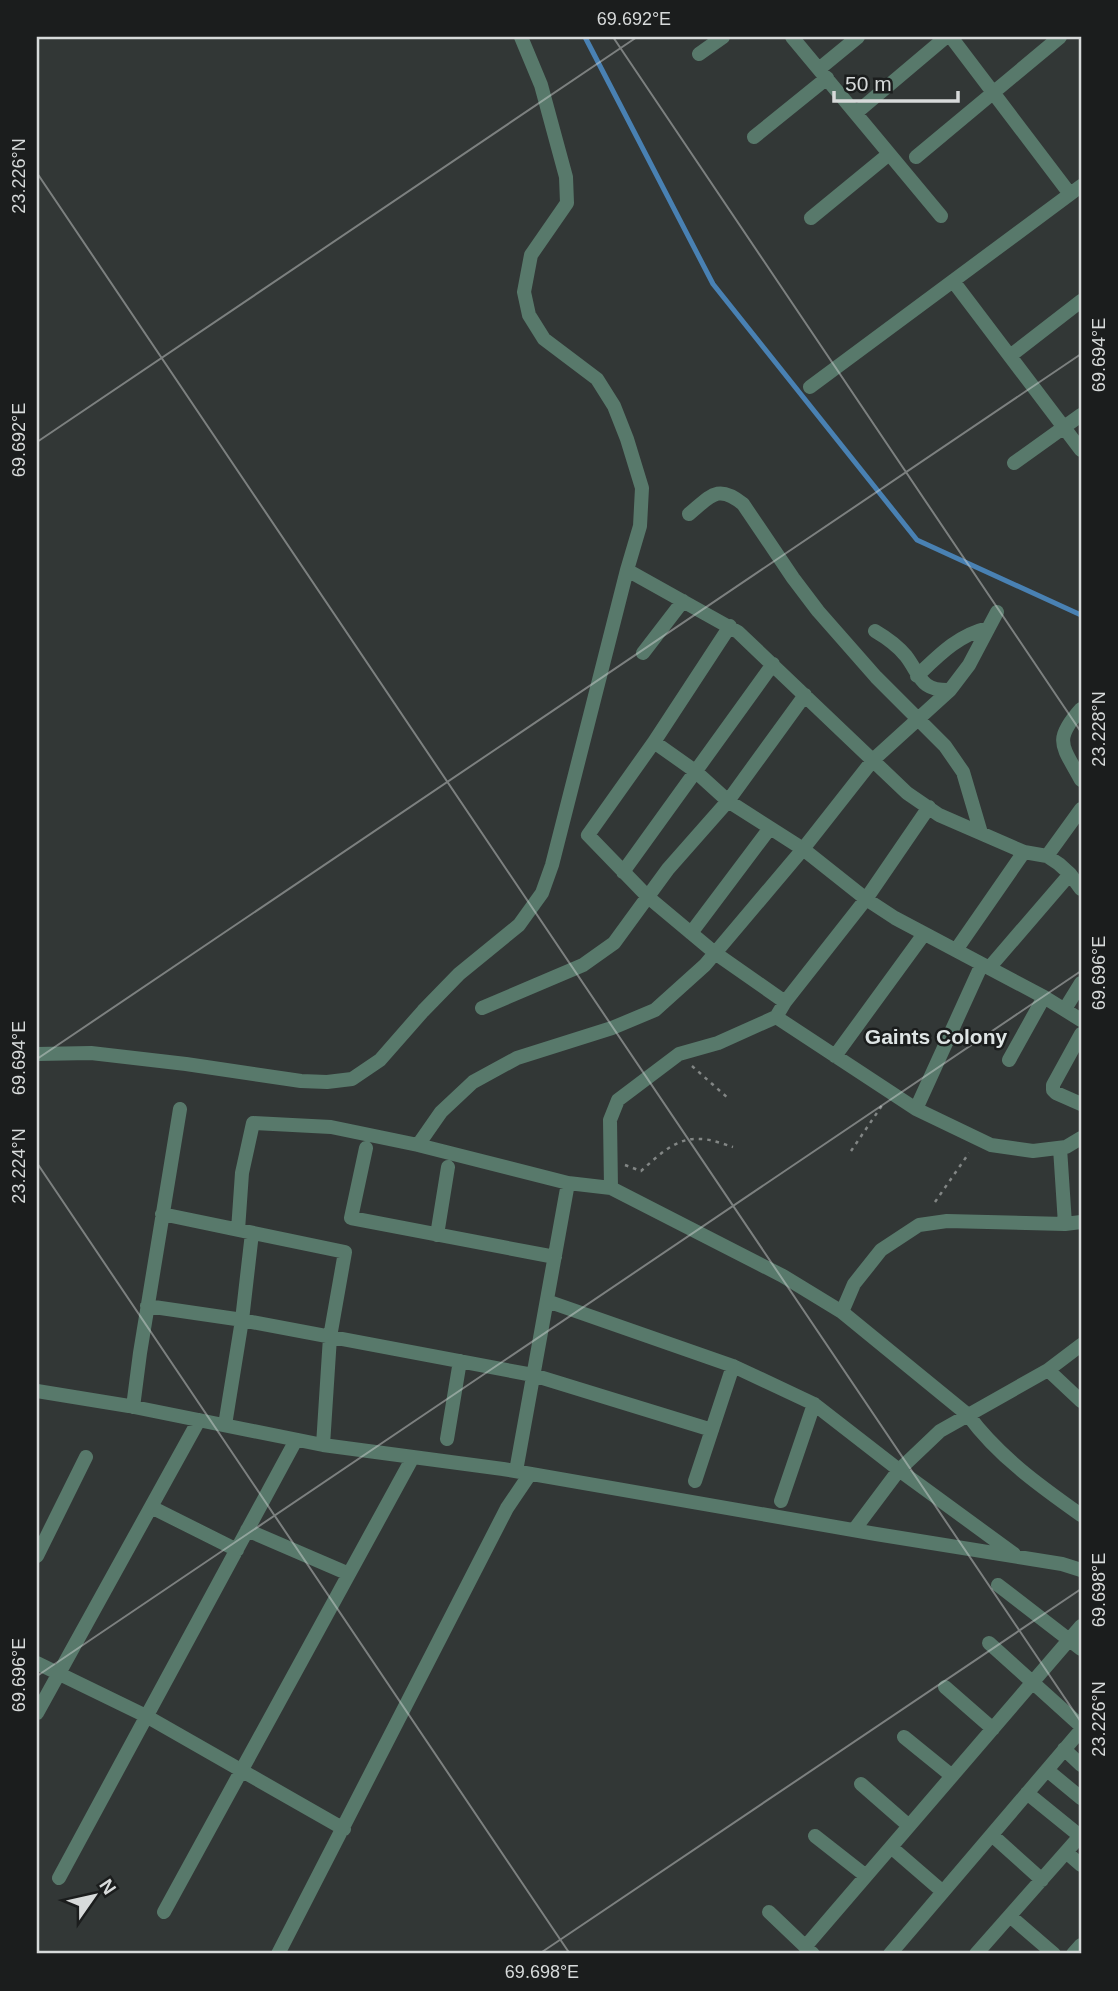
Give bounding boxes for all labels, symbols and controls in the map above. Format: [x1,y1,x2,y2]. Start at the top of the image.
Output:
text: 69.692°E [597,9,671,29]
scale bar [834,60,959,104]
text: 50 m [845,72,892,95]
text: 23.226°N [9,138,29,214]
text: 69.694°E [1089,318,1109,392]
text: 69.692°E [9,403,29,477]
text: 23.228°N [1089,691,1109,767]
text: 69.696°E [1089,936,1109,1010]
text: 69.694°E [9,1021,29,1095]
district label: Gaints Colony [865,1025,1007,1048]
text: 23.224°N [9,1128,29,1204]
text: 69.698°E [1089,1553,1109,1627]
text: 69.696°E [9,1638,29,1712]
text: 23.226°N [1089,1681,1109,1757]
north arrow [60,1862,130,1932]
text: N [95,1875,120,1898]
text: 69.698°E [505,1962,579,1982]

